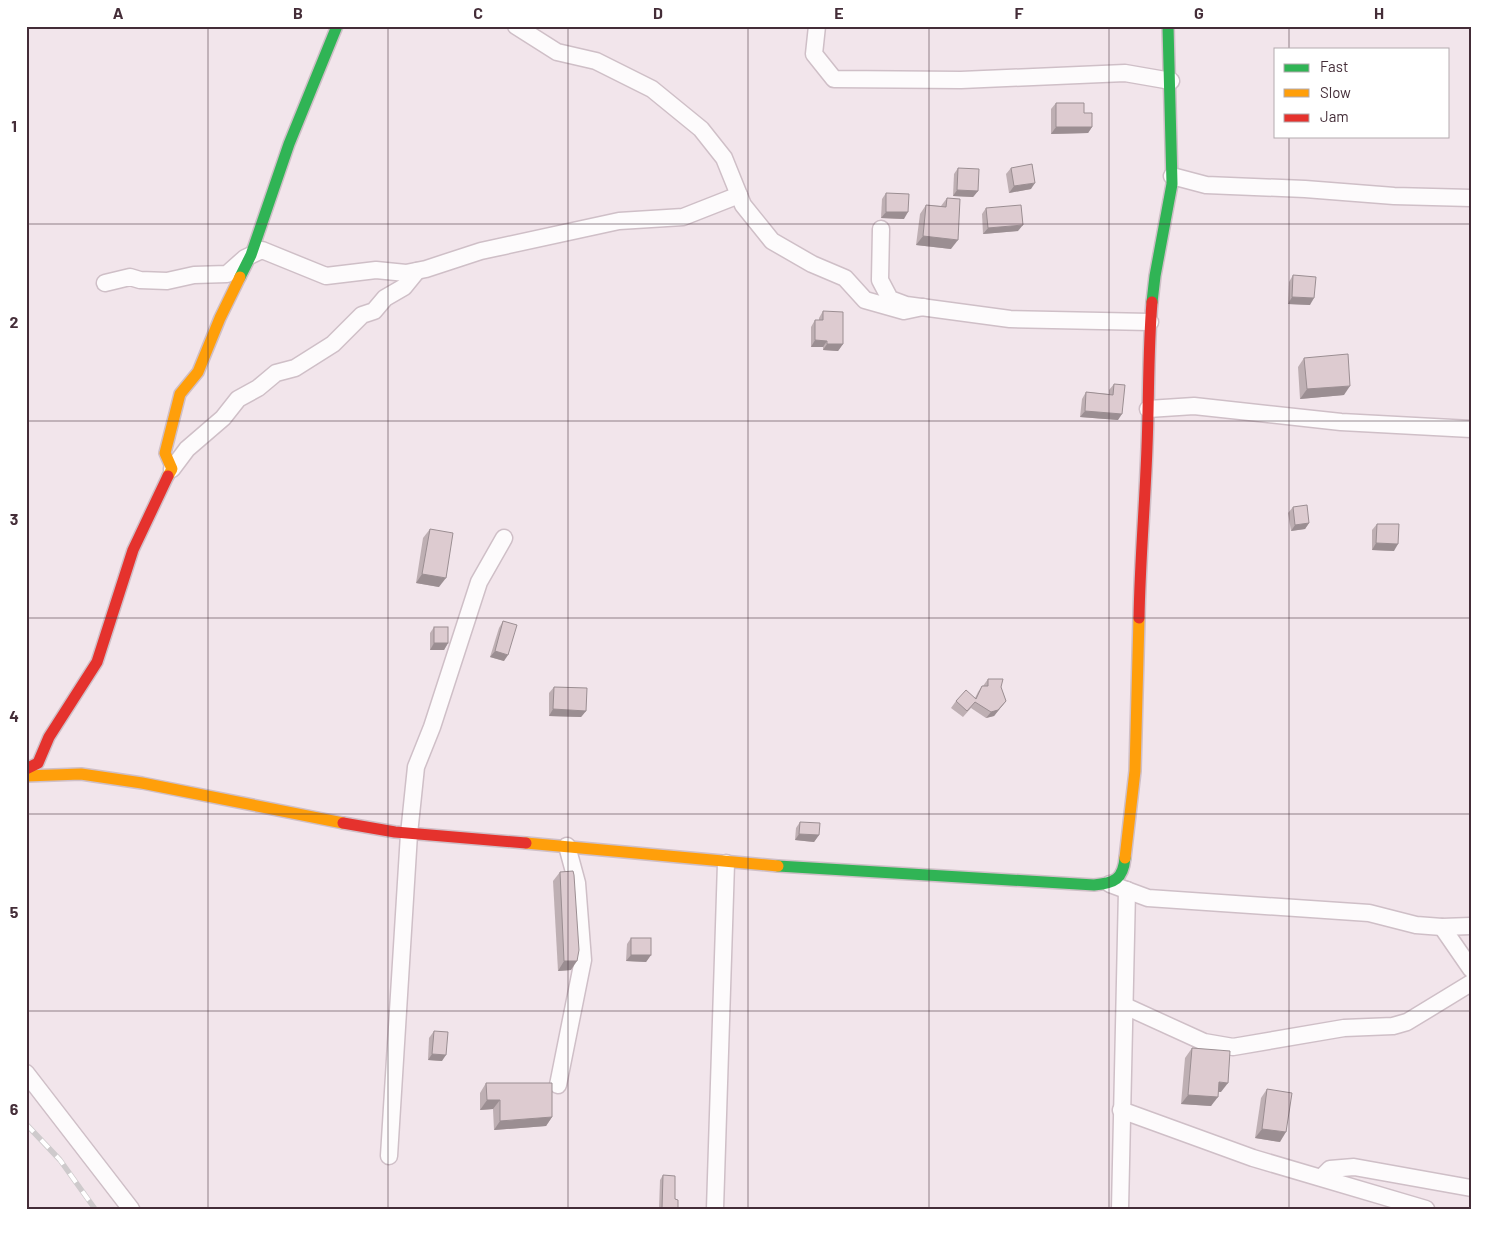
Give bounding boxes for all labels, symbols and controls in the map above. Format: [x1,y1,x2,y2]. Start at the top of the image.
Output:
text: A [113,3,124,22]
text: B [293,3,303,22]
text: C [473,3,483,22]
text: D [653,3,663,22]
text: E [834,3,844,22]
text: F [1015,3,1024,22]
text: G [1194,3,1204,22]
text: H [1374,3,1384,22]
legend [1274,48,1450,138]
text: Fast [1320,57,1348,75]
text: Slow [1320,83,1351,101]
text: Jam [1320,107,1349,125]
text: 1 [11,116,17,135]
text: 2 [10,312,19,331]
text: 3 [10,509,18,528]
text: 4 [9,706,19,725]
text: 5 [10,902,19,921]
text: 6 [10,1099,19,1118]

